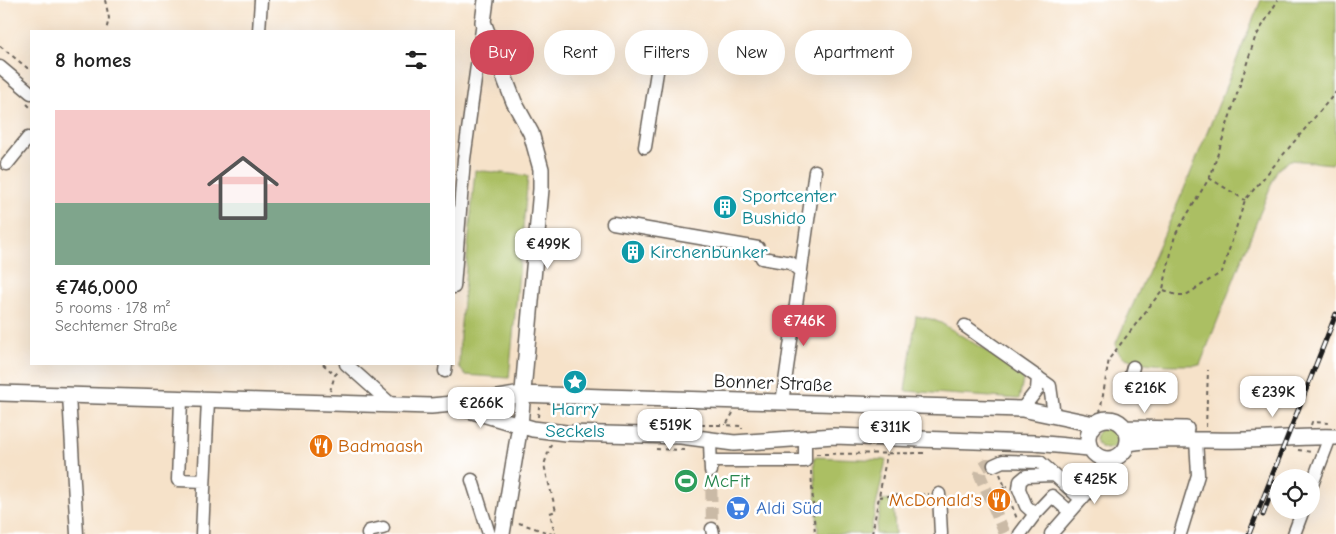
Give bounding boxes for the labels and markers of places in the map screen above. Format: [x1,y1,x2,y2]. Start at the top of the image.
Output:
place label: Sportcenter Bushido [742,185,837,229]
building icon: Sportcenter Bushido [712,194,738,220]
pin: €499K [513,228,583,270]
building icon: Kirchenbunker [620,239,646,265]
place label: Kirchenbunker [650,241,768,263]
pin: €746K [769,304,839,347]
place icon: Harry Seckels [562,369,588,395]
pin: €216K [1110,372,1180,414]
pin: €239K [1238,376,1308,418]
pin: €266K [446,386,516,429]
place label: Harry Seckels [545,398,605,442]
pin: €519K [635,408,705,451]
pin: €311K [855,410,925,453]
restaurant icon: Badmaash [308,433,334,459]
place label: Badmaash [338,435,423,457]
pin: €425K [1060,462,1130,505]
sports icon: McFit [673,468,699,494]
place label: McFit [704,470,750,492]
restaurant icon: McDonald's [986,487,1012,513]
place label: McDonald's [889,489,982,511]
supermarket icon: Aldi Süd [725,495,751,521]
place label: Aldi Süd [756,497,822,519]

